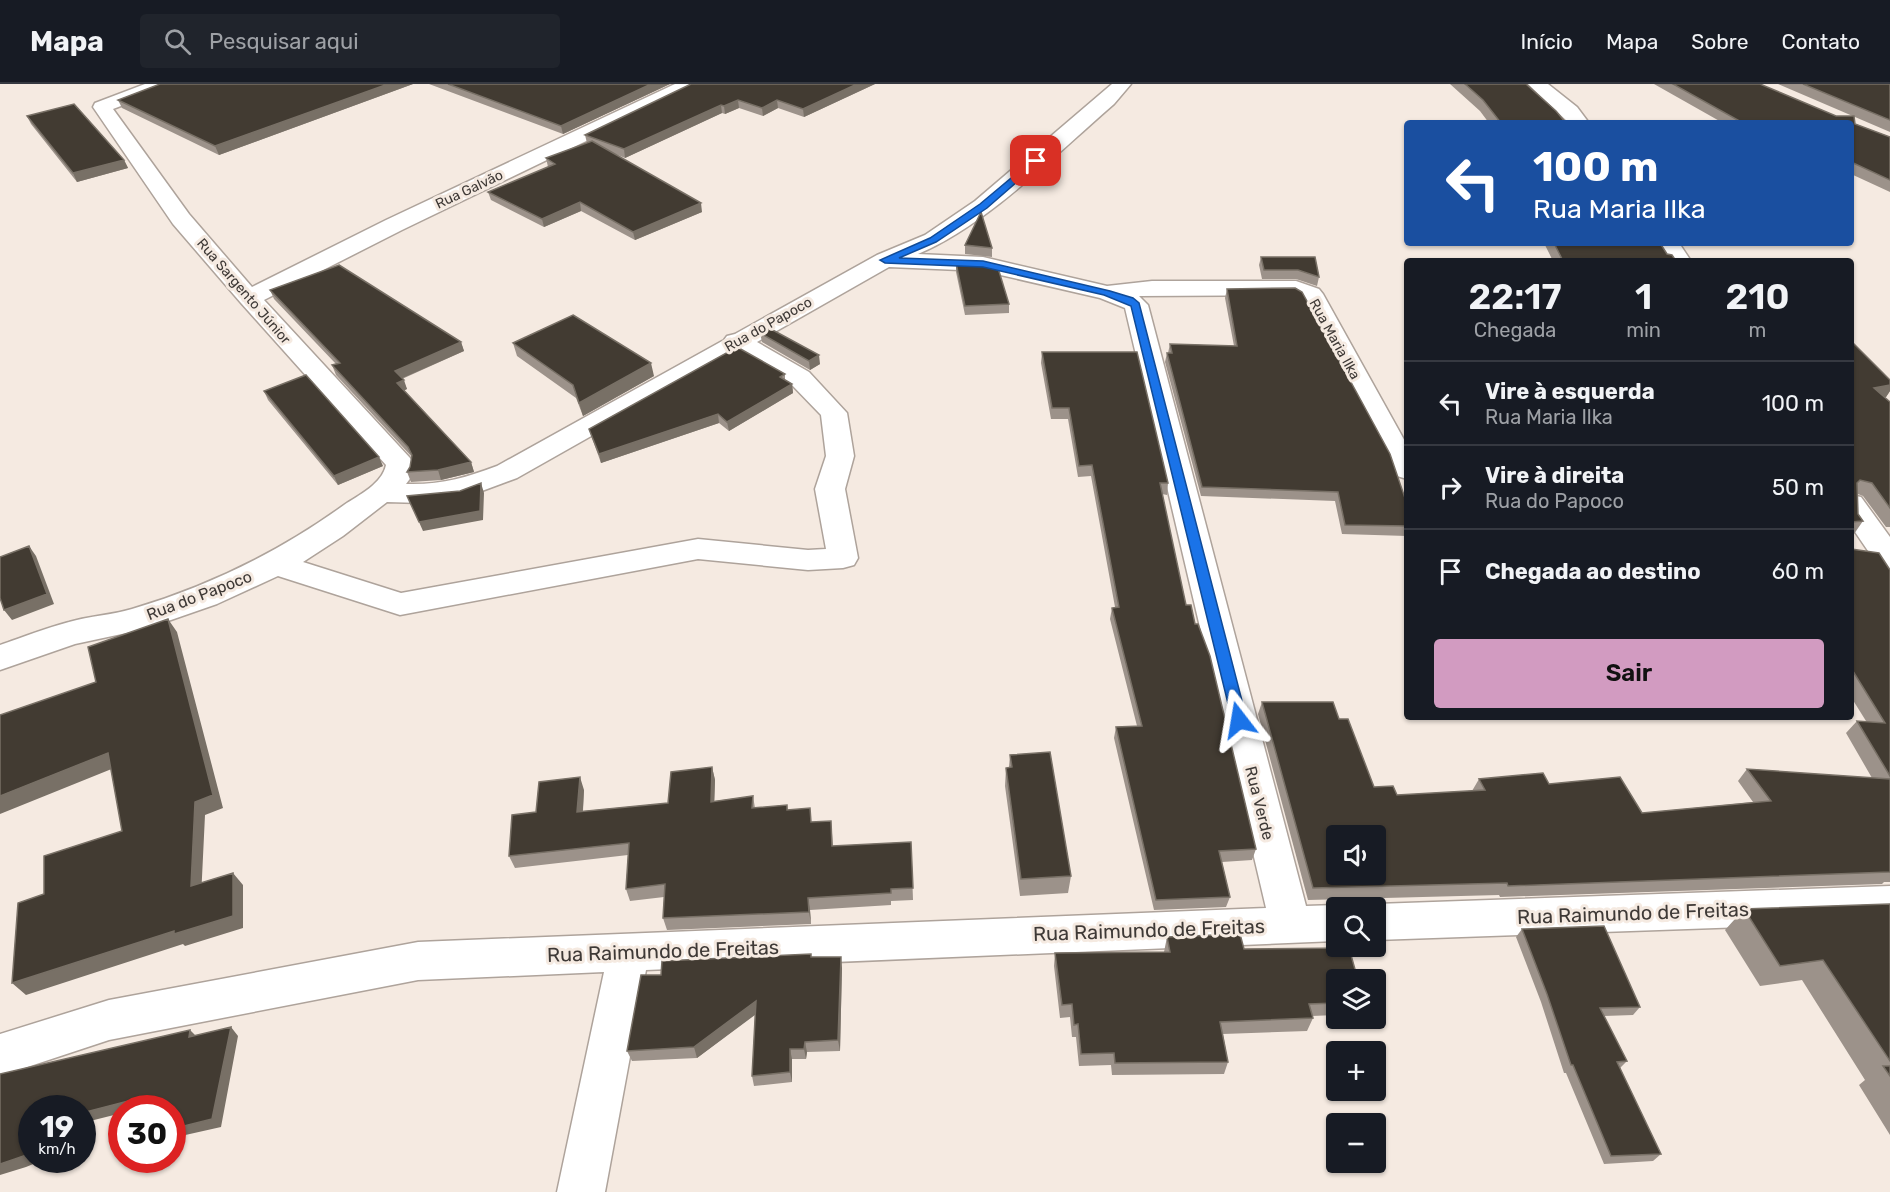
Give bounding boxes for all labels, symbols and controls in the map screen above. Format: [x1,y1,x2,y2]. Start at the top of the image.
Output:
search box [140,14,560,68]
text: Mapa [30,25,104,58]
icon: search [161,25,194,58]
text: Pesquisar aqui [209,28,359,55]
text: Início [1521,29,1573,54]
text: Mapa [1606,29,1658,54]
text: Sobre [1691,29,1748,54]
text: Contato [1781,29,1860,54]
pin [1010,135,1061,186]
text: 100 m [1533,142,1658,192]
icon: arrive [1019,144,1052,177]
icon: left [1434,144,1512,222]
street label: Rua Galvão [433,166,506,213]
text: Rua Maria Ilka [1533,193,1706,225]
street label: Rua Sargento Júnior [193,235,295,348]
text: 22:17 [1468,275,1562,318]
text: 1 [1635,275,1652,318]
text: 210 [1725,275,1790,318]
street label: Rua do Papoco [722,293,815,355]
street label: Rua Maria Ilka [1305,296,1364,383]
text: Chegada [1474,318,1556,342]
text: min [1626,318,1661,342]
text: m [1749,318,1766,342]
text: Vire à esquerda [1485,378,1655,405]
icon: left [1434,387,1467,420]
text: 100 m [1762,390,1824,417]
text: Rua Maria Ilka [1485,405,1613,429]
text: Vire à direita [1485,462,1624,489]
icon: right [1434,471,1467,504]
text: 50 m [1772,474,1824,501]
text: Rua do Papoco [1485,489,1624,513]
icon: arrive [1434,555,1467,588]
text: Chegada ao destino [1485,558,1701,585]
text: 60 m [1772,558,1824,585]
street label: Rua do Papoco [144,567,254,624]
button: Sair [1434,639,1824,708]
position arrow [1207,688,1271,752]
street label: Rua Verde [1241,764,1278,842]
map controls [1326,825,1386,1173]
button: sound [1326,825,1386,885]
button: search [1326,897,1386,957]
street label: Rua Raimundo de Freitas [1517,897,1749,929]
street label: Rua Raimundo de Freitas [1033,914,1265,946]
street label: Rua Raimundo de Freitas [547,935,779,967]
button: layers [1326,969,1386,1029]
button: + [1326,1041,1386,1101]
speed limit sign: 30 [108,1095,186,1173]
text: 19 [40,1109,74,1145]
button: − [1326,1113,1386,1173]
text: km/h [38,1140,76,1158]

